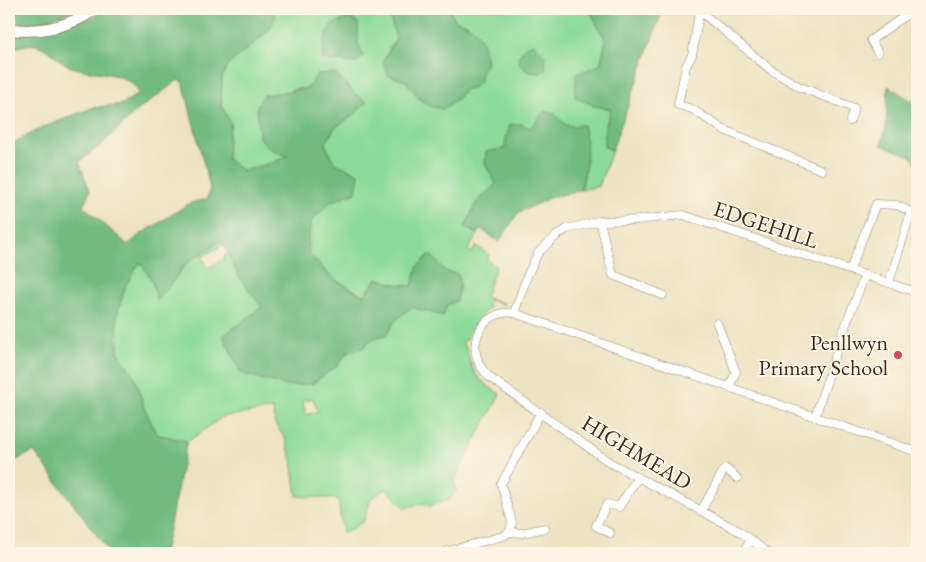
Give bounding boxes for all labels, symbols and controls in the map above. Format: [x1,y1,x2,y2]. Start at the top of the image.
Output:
street label: EDGEHILL [710,194,822,255]
place label: Penllwyn Primary School [759,328,888,382]
marker: Penllwyn Primary School [892,349,904,361]
street label: HIGHMEAD [576,408,697,497]

